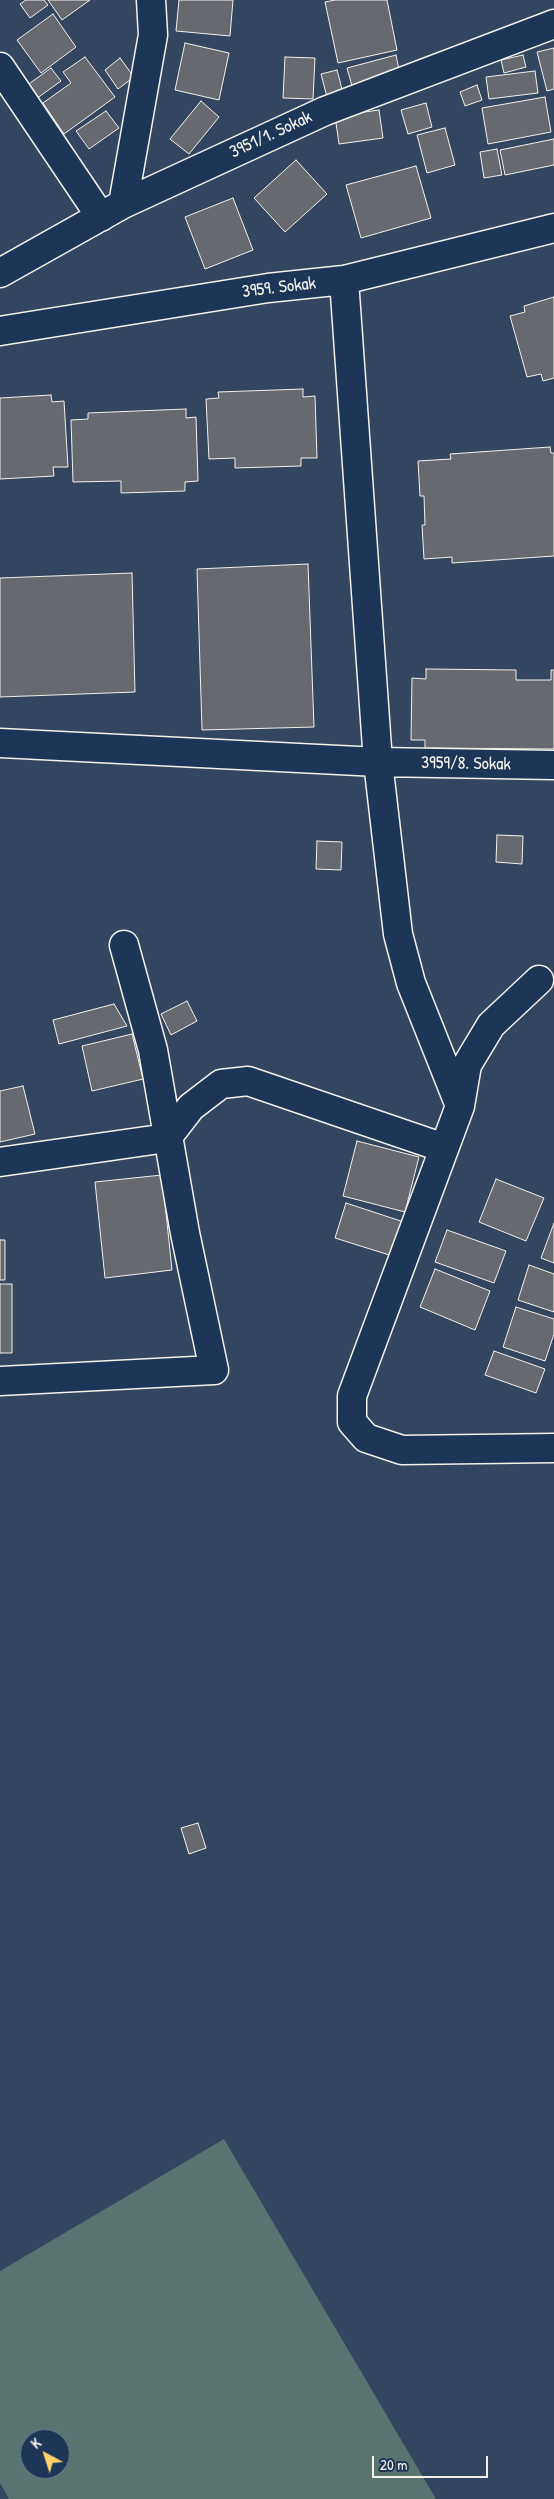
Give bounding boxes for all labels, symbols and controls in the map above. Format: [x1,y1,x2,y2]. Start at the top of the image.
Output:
street label: 3951/1. Sokak [226,107,316,163]
street label: 3959. Sokak [241,273,317,303]
street label: 3959/8. Sokak [421,752,511,776]
north arrow [20,2429,70,2479]
text: K [27,2433,45,2453]
scale bar [374,2446,490,2478]
text: 20 m [380,2454,407,2475]

